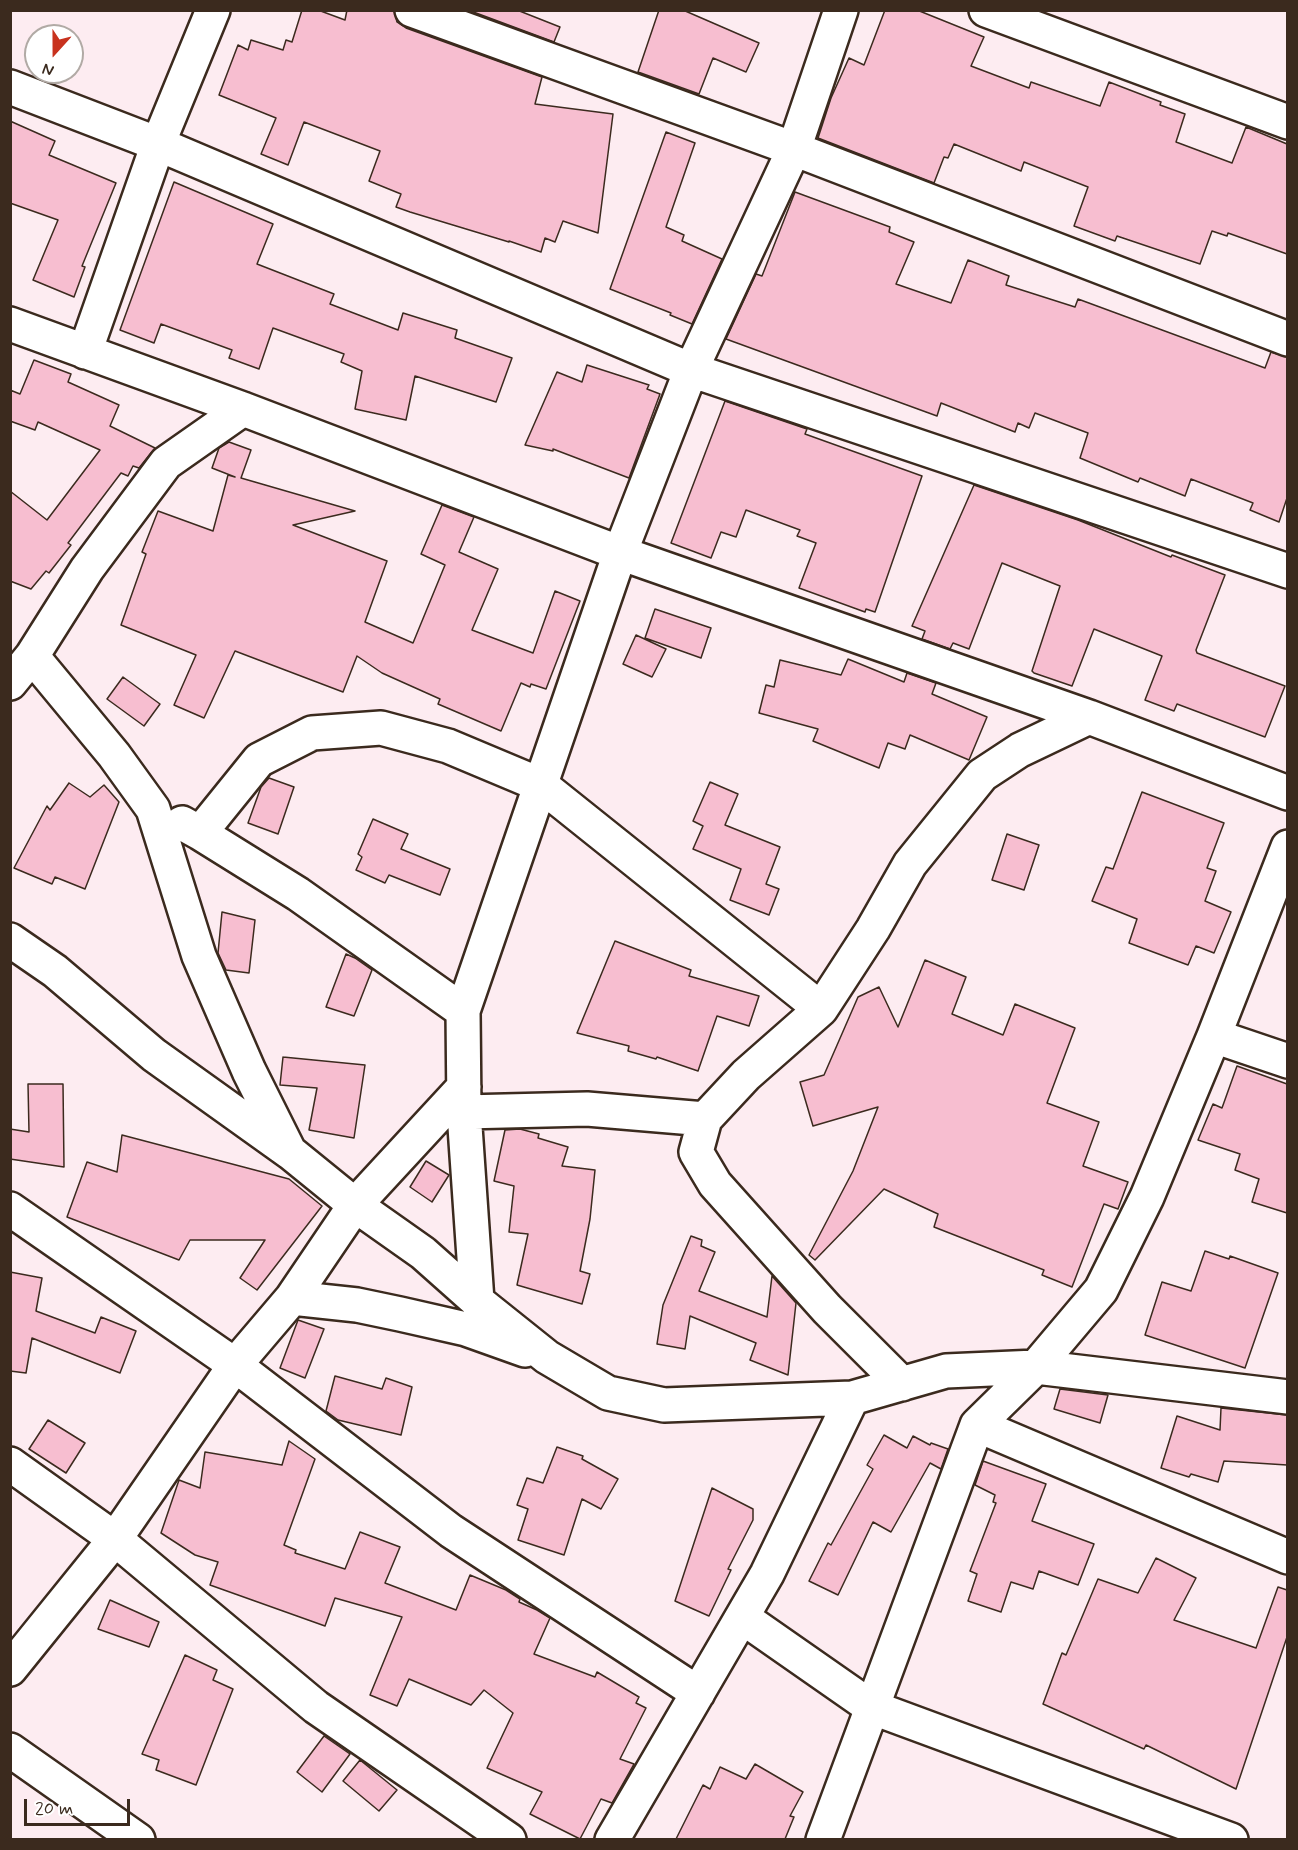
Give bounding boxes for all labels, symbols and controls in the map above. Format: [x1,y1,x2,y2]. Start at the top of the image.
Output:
north arrow [24,24,84,84]
text: N [39,58,57,81]
scale bar [27,1787,134,1825]
text: 20 m [35,1797,73,1821]

